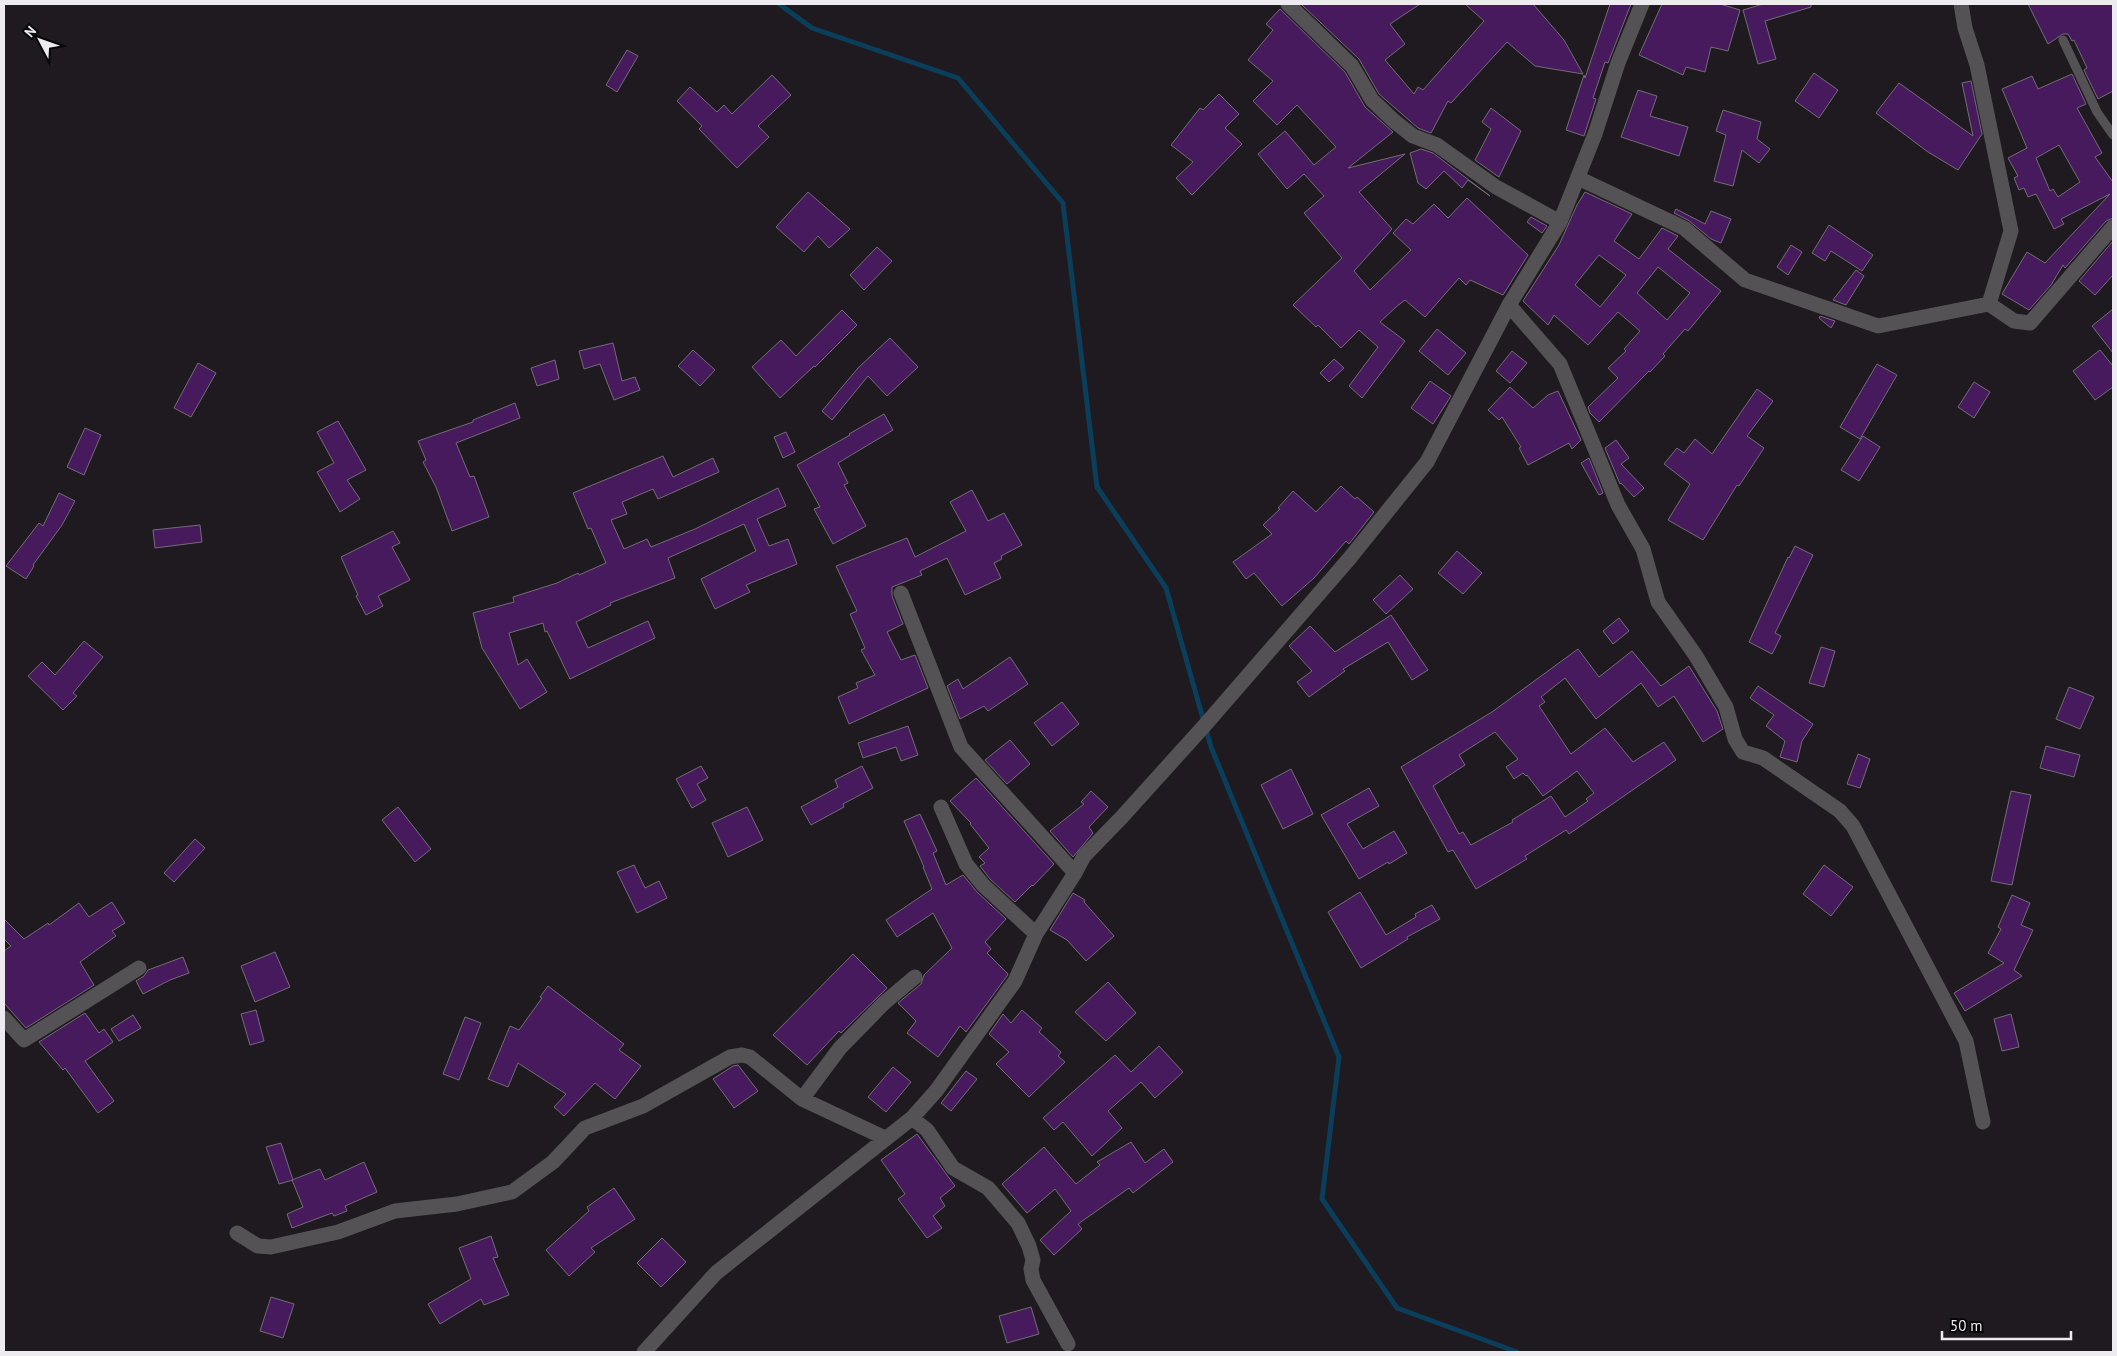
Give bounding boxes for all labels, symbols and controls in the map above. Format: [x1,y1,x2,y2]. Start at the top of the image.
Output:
north arrow [15,15,65,65]
text: N [20,22,40,41]
scale bar [1942,1308,2071,1340]
text: 50 m [1950,1316,1983,1335]

